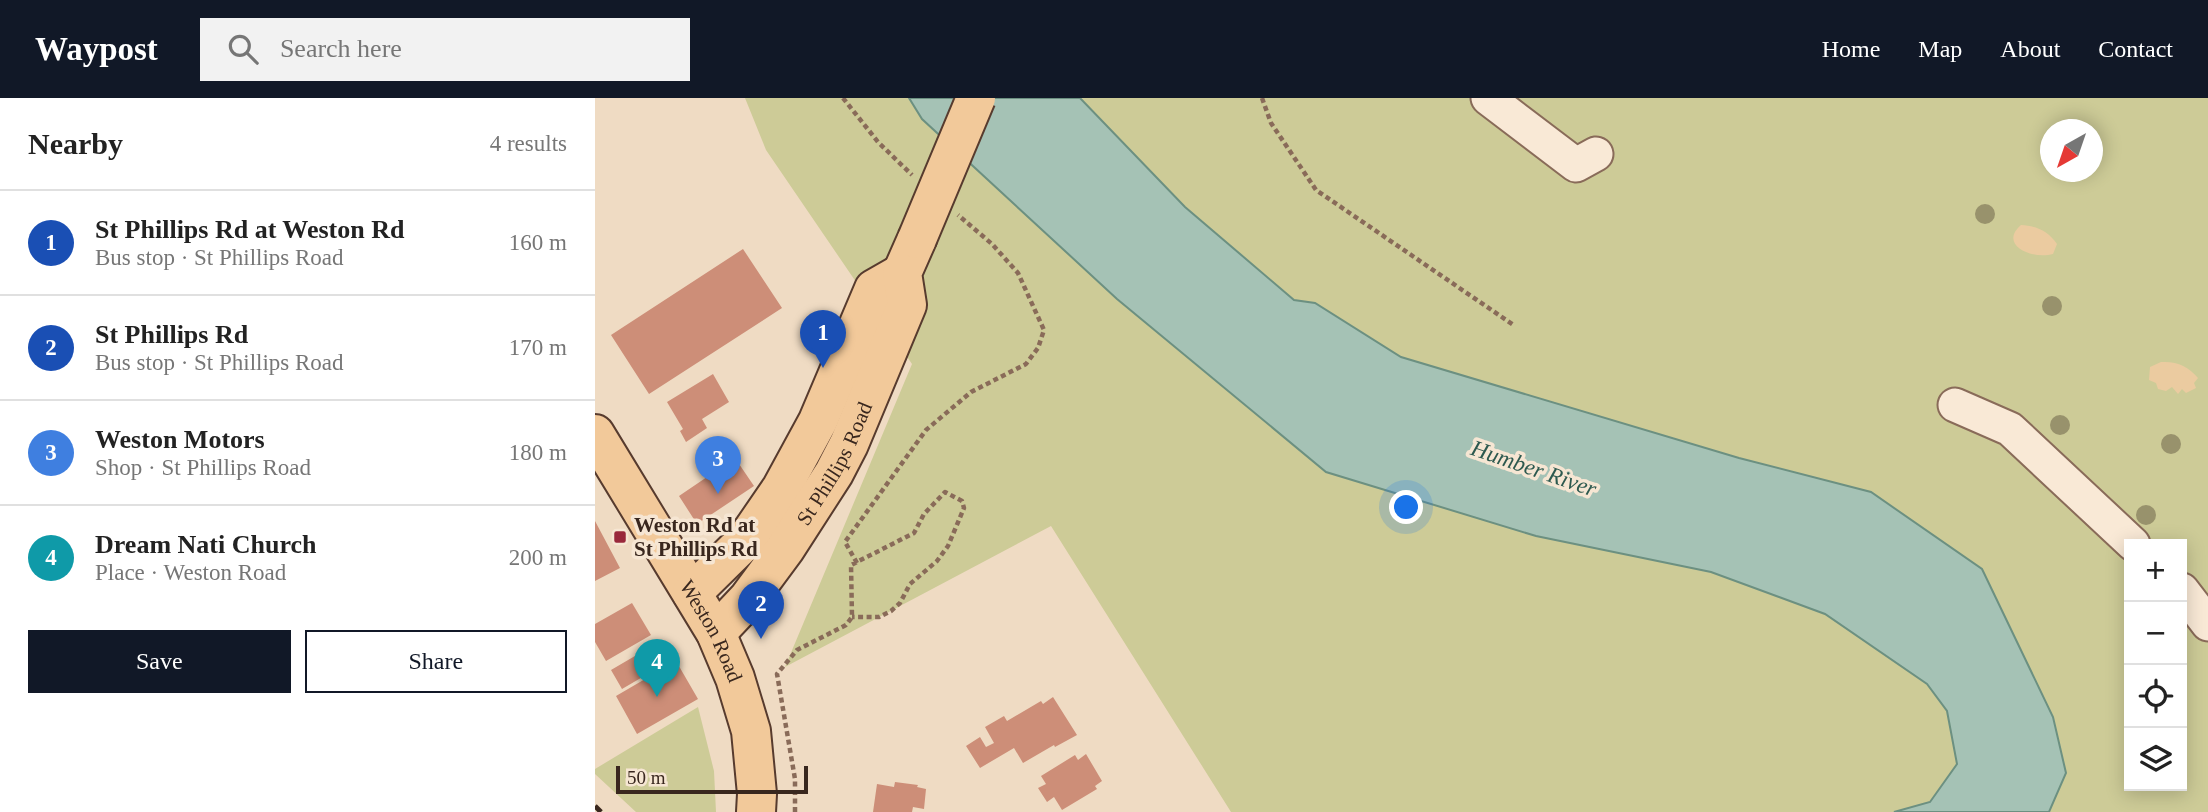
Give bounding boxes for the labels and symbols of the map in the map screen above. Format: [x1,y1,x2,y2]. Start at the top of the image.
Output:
north arrow [2040,119,2103,182]
pin: 1 [800,310,846,368]
street label: St Phillips Road [792,398,877,530]
water label: Humber River [1467,435,1601,502]
pin: 3 [695,436,741,494]
your location [1389,490,1423,524]
place label: Weston Rd at St Phillips Rd [634,513,758,561]
marker: Weston Rd at St Phillips Rd [612,529,628,545]
street label: Weston Road [675,576,748,686]
pin: 2 [738,581,784,639]
pin: 4 [634,639,680,697]
scale bar [616,763,809,795]

